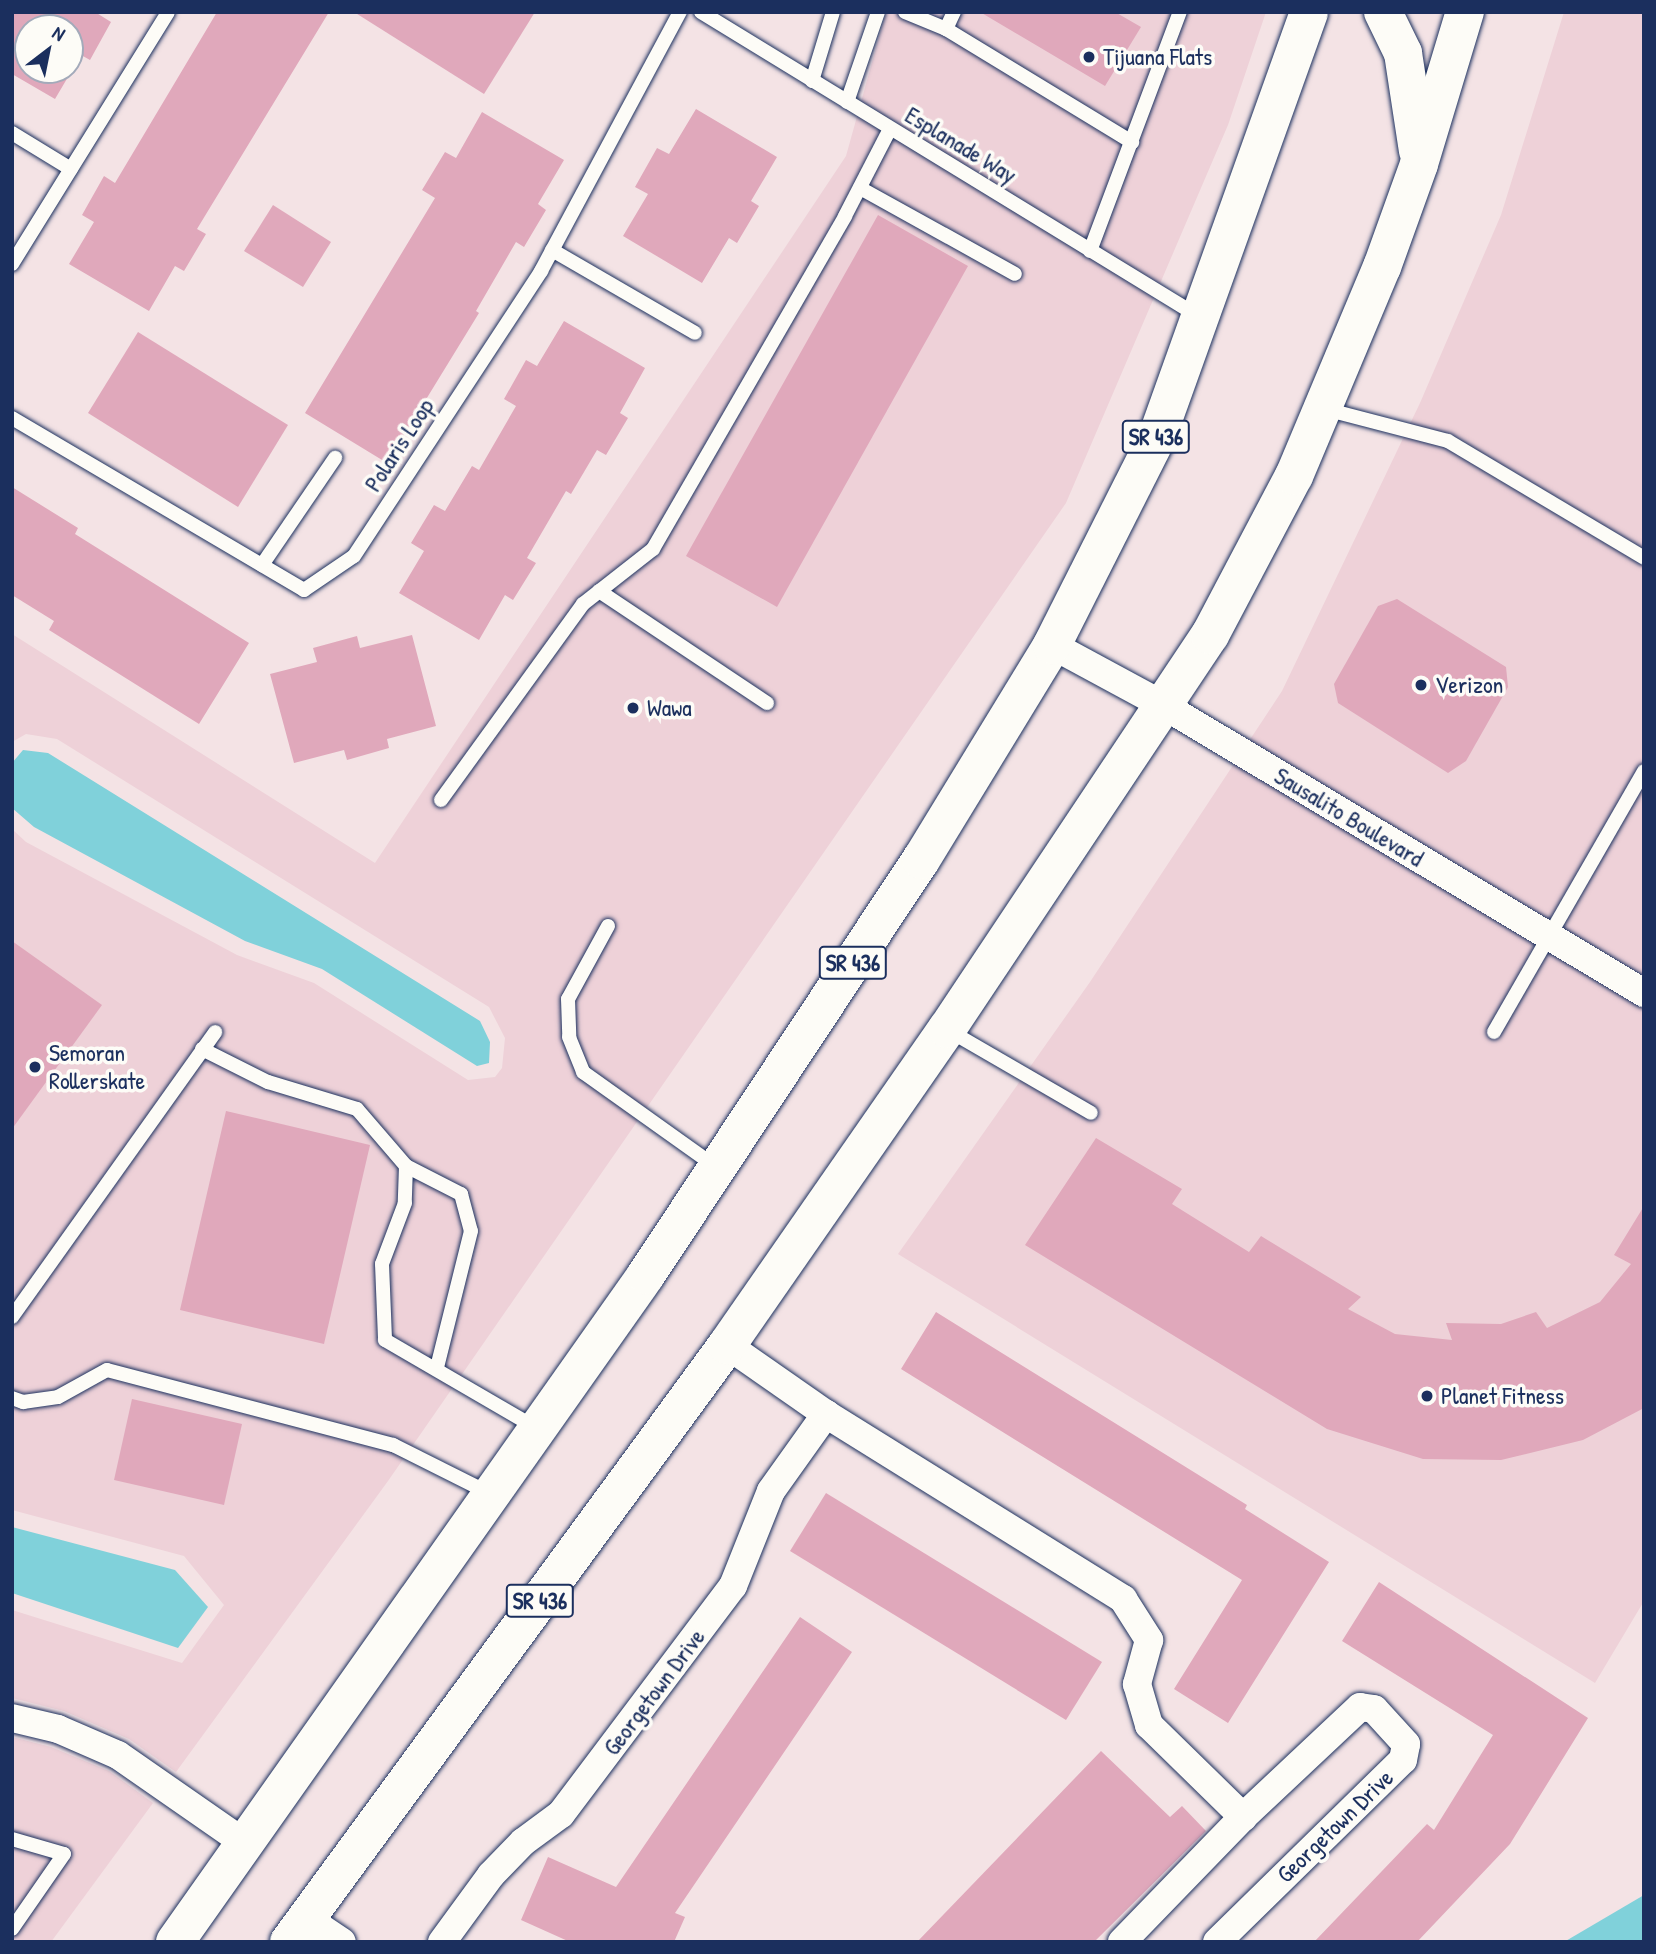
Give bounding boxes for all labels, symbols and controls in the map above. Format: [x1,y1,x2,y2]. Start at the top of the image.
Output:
north arrow [14,14,84,84]
text: N [48,19,70,47]
place label: Tijuana Flats [1103,43,1212,71]
marker: Tijuana Flats [1081,49,1097,65]
street label: Esplanade Way [900,100,1022,190]
street label: Polaris Loop [358,393,440,497]
road number: SR 436 [1121,418,1191,457]
place label: Verizon [1435,671,1503,699]
marker: Verizon [1413,677,1429,693]
place label: Wawa [647,694,692,722]
marker: Wawa [625,700,641,716]
street label: Sausalito Boulevard [1269,761,1429,873]
road number: SR 436 [818,944,888,982]
place label: Semoran Rollerskate [49,1039,145,1095]
marker: Semoran Rollerskate [27,1059,43,1075]
place label: Planet Fitness [1441,1382,1564,1410]
marker: Planet Fitness [1419,1388,1435,1404]
road number: SR 436 [505,1582,575,1620]
street label: Georgetown Drive [597,1623,711,1761]
street label: Georgetown Drive [1271,1763,1399,1889]

